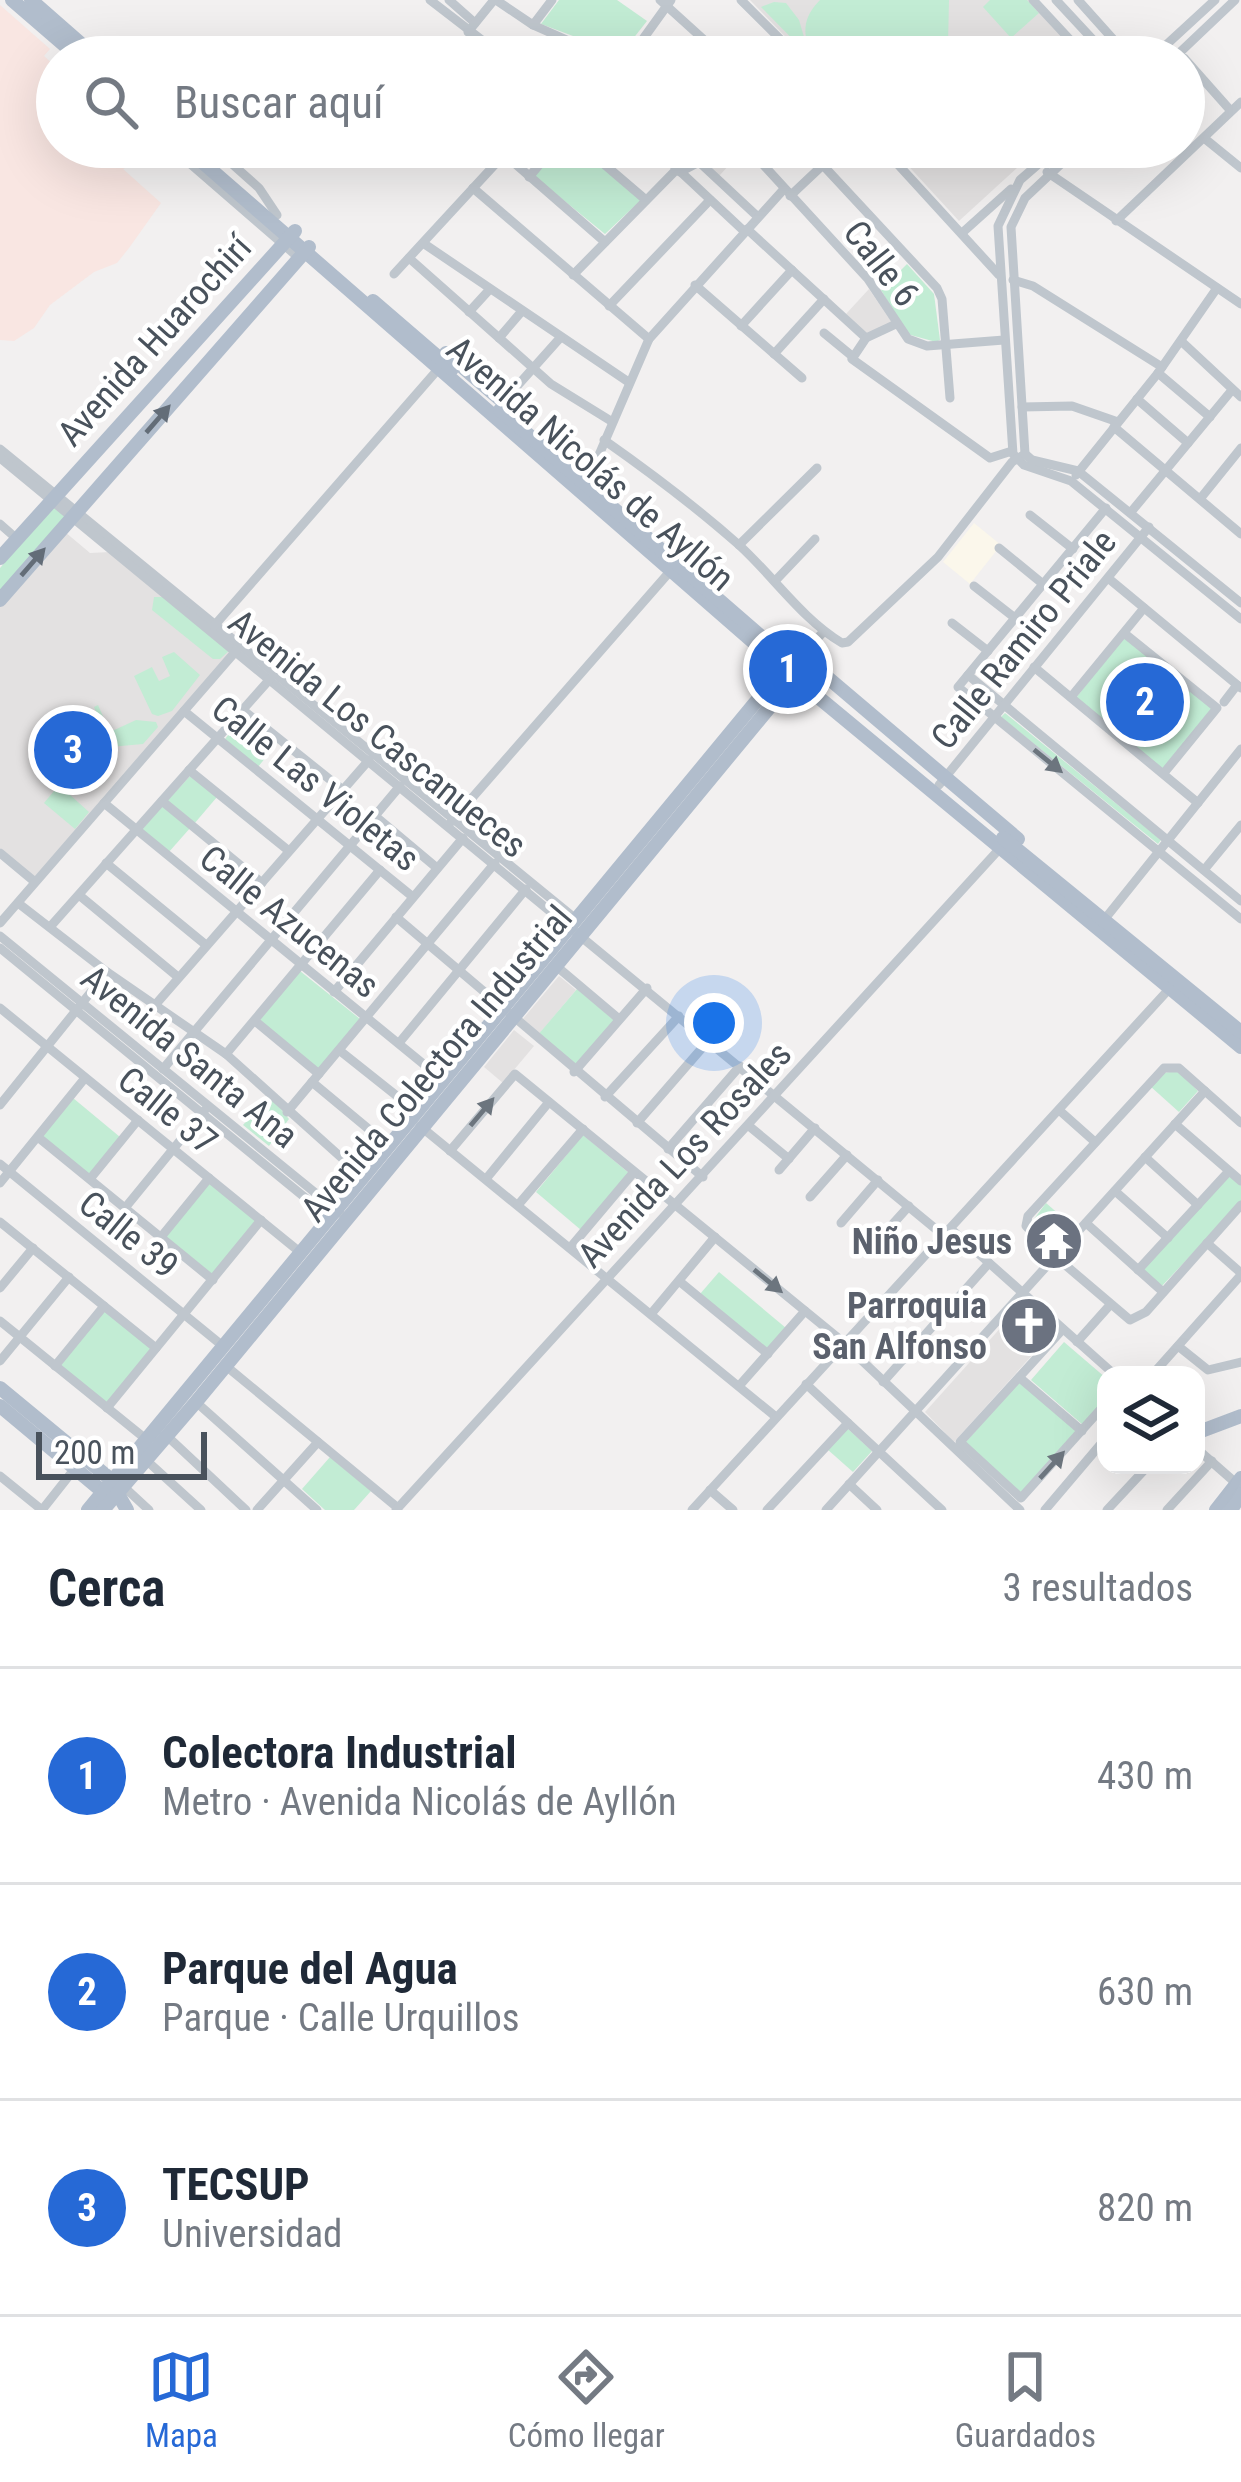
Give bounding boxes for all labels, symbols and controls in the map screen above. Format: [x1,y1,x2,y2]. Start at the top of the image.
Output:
search box [36,36,1205,168]
icon: search [78,69,144,135]
text: Buscar aquí [174,76,384,129]
street label: Calle 6 [835,212,928,315]
street label: Avenida Huarochirí [49,226,261,454]
street label: Avenida Nicolás de Ayllón [438,328,742,600]
one-way arrow [144,404,171,434]
street label: Calle Ramiro Priale [923,522,1125,758]
one-way arrow [20,547,46,577]
street label: Avenida Los Cascanueces [220,601,535,867]
pin: 1 [749,624,827,714]
pin: 2 [1106,657,1184,747]
street label: Calle Las Violetas [203,687,427,880]
pin: 3 [34,705,112,795]
one-way arrow [1033,748,1063,774]
street label: Calle Azucenas [191,837,387,1007]
street label: Avenida Colectora Industrial [292,897,581,1230]
street label: Avenida Santa Ana [73,957,306,1157]
your location [684,993,744,1053]
street label: Avenida Los Rosales [569,1033,800,1276]
street label: Calle 37 [110,1058,225,1163]
one-way arrow [469,1097,495,1127]
street label: Calle 39 [71,1182,186,1287]
temple icon: Niño Jesus [1023,1210,1085,1272]
place label: Niño Jesus [852,1221,1012,1263]
one-way arrow [752,1268,783,1293]
place label: Parroquia San Alfonso [812,1285,987,1368]
church icon: Parroquia San Alfonso [998,1295,1060,1357]
map controls [1097,1366,1205,1474]
button: layers [1097,1366,1205,1474]
scale bar [36,1426,207,1479]
text: 200 m [54,1433,135,1472]
one-way arrow [1038,1450,1065,1479]
text: Cerca [48,1559,165,1618]
text: 3 resultados [1002,1565,1193,1611]
text: Colectora Industrial [162,1726,517,1779]
text: 1 [77,1753,97,1799]
text: 430 m [1097,1753,1193,1799]
text: Metro · Avenida Nicolás de Ayllón [162,1779,677,1825]
text: Parque del Agua [162,1942,458,1995]
text: 2 [77,1969,97,2015]
text: 630 m [1097,1969,1193,2015]
text: Parque · Calle Urquillos [162,1995,520,2041]
text: TECSUP [162,2158,310,2211]
text: 3 [77,2185,97,2231]
text: 820 m [1097,2185,1193,2231]
text: Universidad [162,2211,342,2257]
tab: Mapa [145,2344,218,2455]
tab: Cómo llegar [508,2344,665,2455]
tab: Guardados [955,2344,1096,2455]

